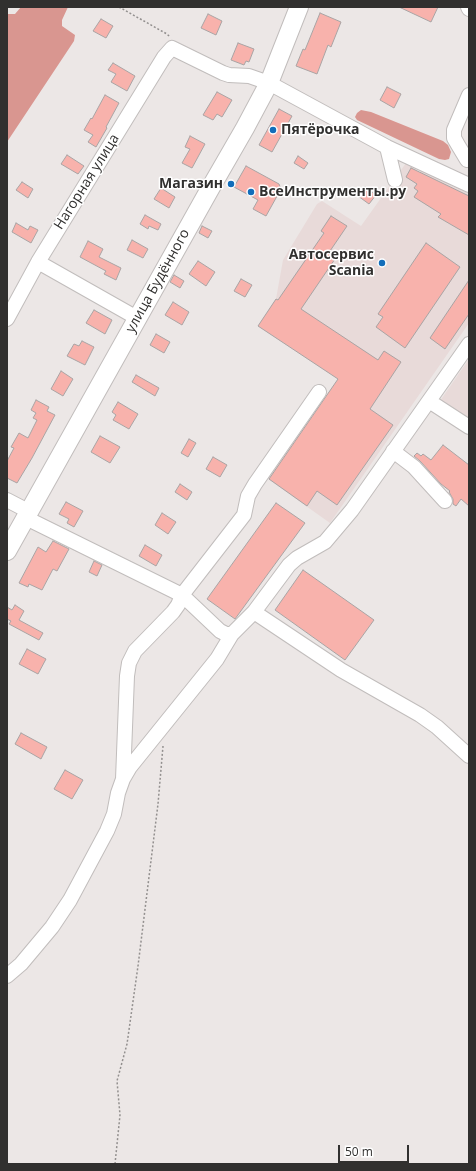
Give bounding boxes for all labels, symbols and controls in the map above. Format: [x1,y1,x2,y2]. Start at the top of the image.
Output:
place label: Пятёрочка [281,122,360,138]
marker: Пятёрочка [268,125,278,135]
street label: Нагорная улица [51,131,123,233]
place label: Магазин [159,176,223,192]
marker: Магазин [226,179,236,189]
place label: ВсеИнструменты.ру [259,184,406,200]
marker: ВсеИнструменты.ру [246,187,256,197]
street label: улица Будённого [122,226,194,336]
place label: Автосервис Scania [289,247,374,280]
marker: Автосервис Scania [377,258,387,268]
scale bar [340,1137,411,1163]
text: 50 m [345,1143,373,1160]

